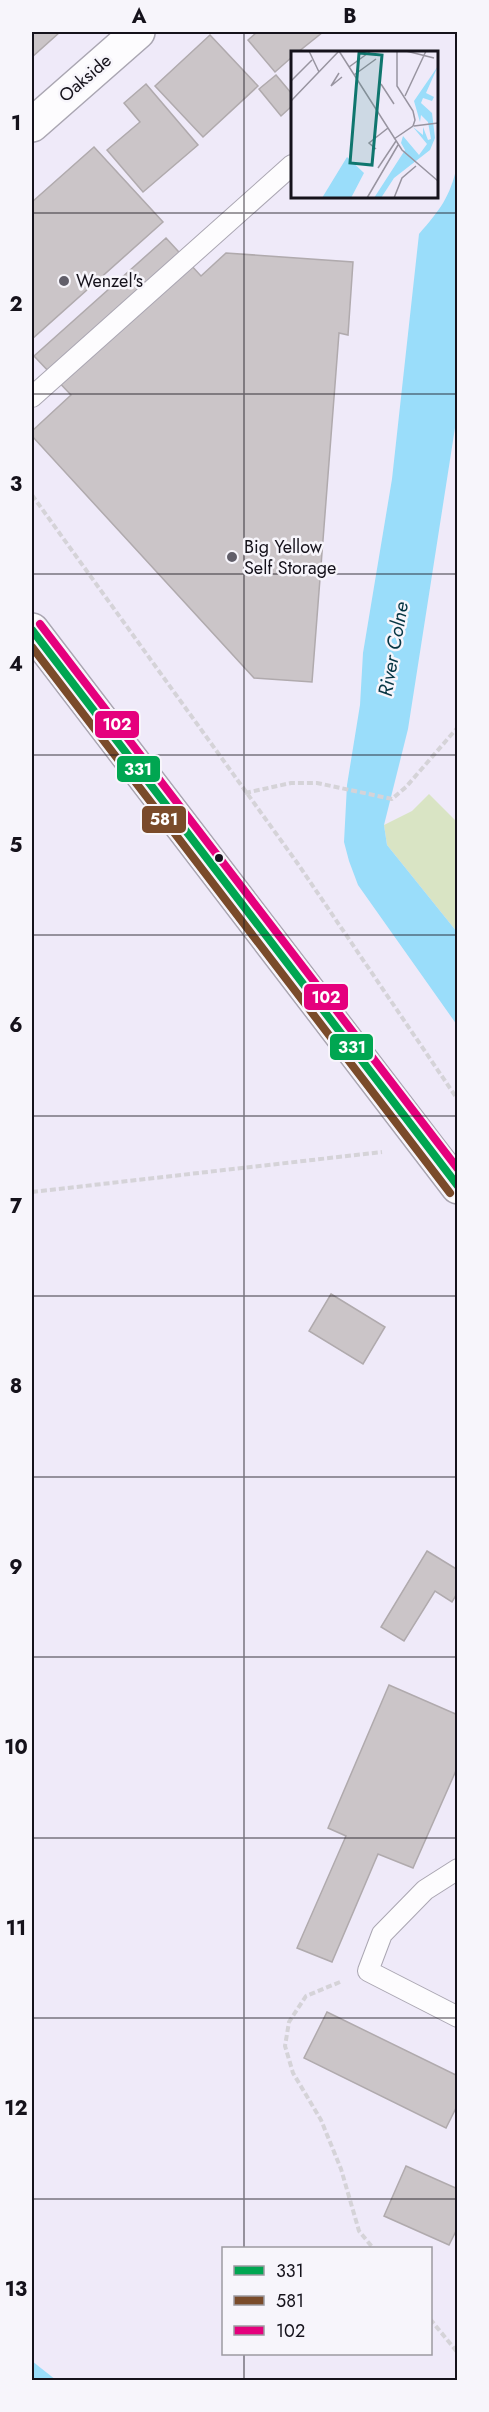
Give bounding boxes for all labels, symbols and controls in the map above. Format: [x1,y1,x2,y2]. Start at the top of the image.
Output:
text: A [131,2,147,31]
text: B [343,2,357,31]
street label: Oakside [53,48,117,108]
inset map [291,51,438,198]
text: 1 [11,109,21,138]
place label: Wenzel's [76,268,143,294]
marker: Wenzel's [57,274,71,288]
text: 2 [9,290,23,319]
text: 3 [10,470,22,499]
place label: Big Yellow Self Storage [244,534,336,581]
marker: Big Yellow Self Storage [225,550,239,564]
water label: River Colne [371,600,416,699]
text: 4 [9,650,23,679]
line badge: 102 [94,710,140,739]
text: 102 [102,713,132,736]
line badge: 331 [116,755,161,783]
text: 331 [124,758,152,781]
line badge: 581 [141,805,187,834]
text: 581 [150,808,178,831]
text: 5 [10,831,23,860]
unlabelled marker [213,852,225,864]
line badge: 102 [303,983,349,1011]
text: 102 [311,986,341,1009]
text: 6 [9,1011,23,1040]
line badge: 331 [329,1033,374,1061]
text: 331 [338,1036,366,1059]
text: 7 [10,1192,23,1221]
text: 8 [10,1372,22,1401]
text: 9 [9,1553,23,1582]
text: 10 [4,1733,28,1762]
text: 11 [6,1914,26,1943]
text: 12 [4,2094,28,2123]
legend [222,2247,432,2355]
text: 331 [276,2258,304,2284]
text: 13 [5,2275,27,2304]
text: 581 [276,2288,304,2314]
text: 102 [276,2318,305,2344]

